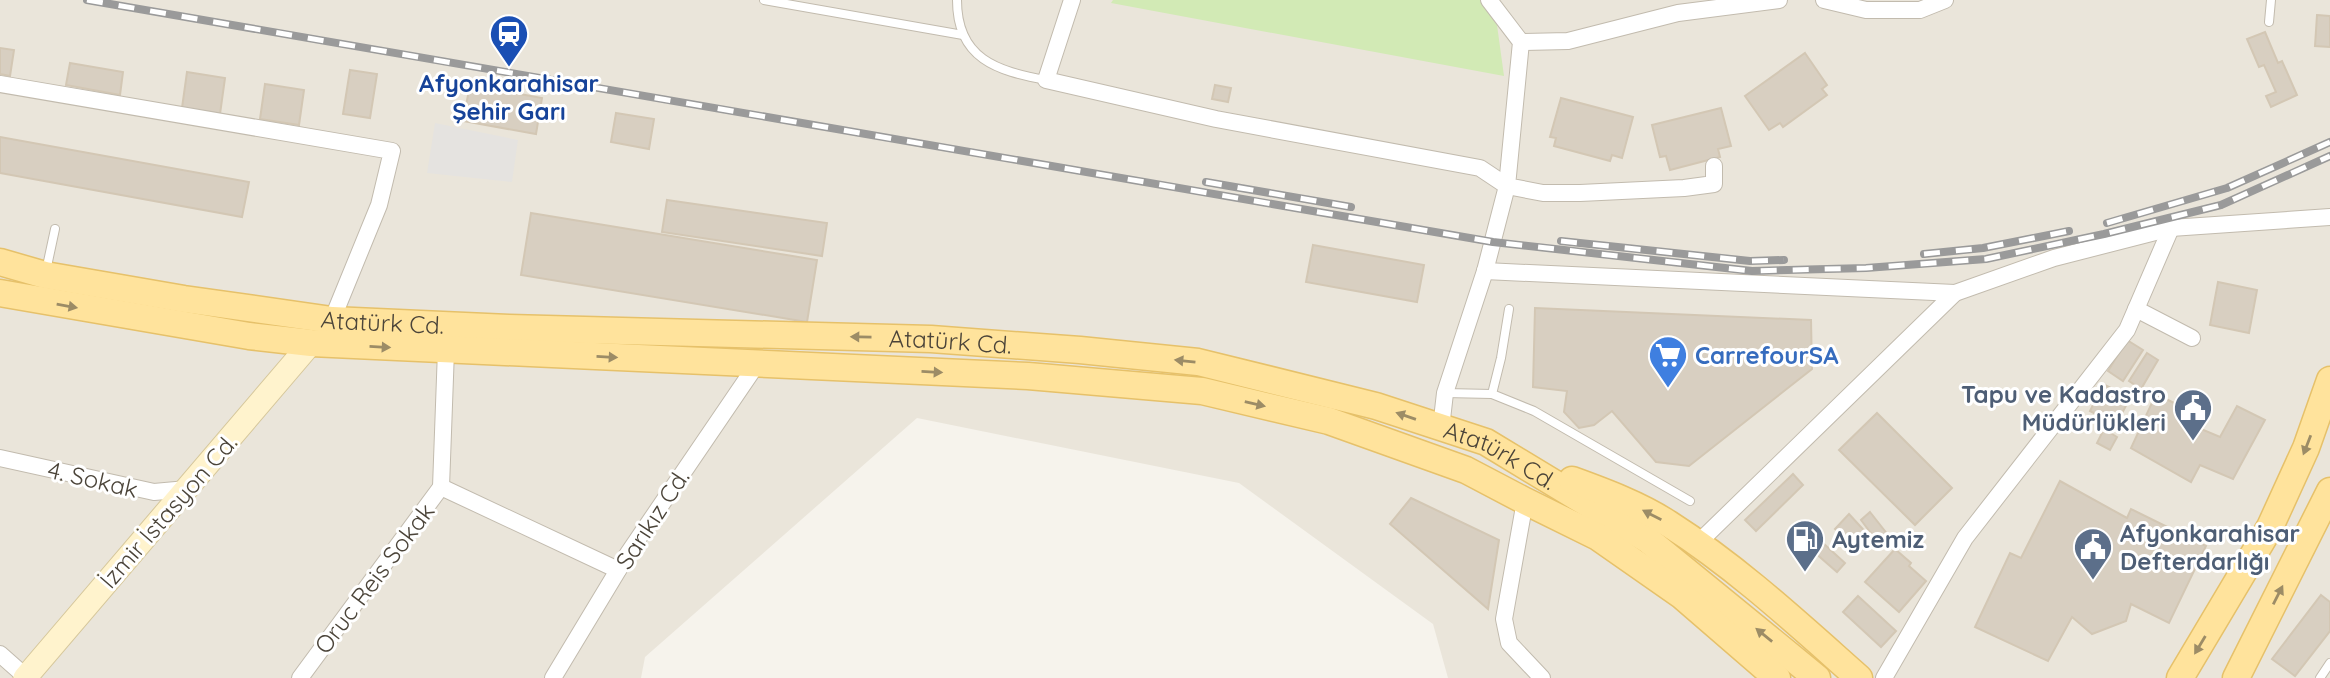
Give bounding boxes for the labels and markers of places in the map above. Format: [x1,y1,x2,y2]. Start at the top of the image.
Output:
station icon: Afyonkarahisar Şehir Garı [488,13,530,68]
place label: Afyonkarahisar Şehir Garı [419,68,599,126]
supermarket icon: CarrefourSA [1647,334,1689,389]
place label: CarrefourSA [1695,340,1839,370]
place label: Tapu ve Kadastro Müdürlükleri [1961,379,2166,437]
public building icon: Tapu ve Kadastro Müdürlükleri [2172,387,2214,442]
fuel station icon: Aytemiz [1784,518,1826,573]
place label: Afyonkarahisar Defterdarlığı [2120,518,2300,576]
place label: Aytemiz [1832,524,1924,554]
public building icon: Afyonkarahisar Defterdarlığı [2072,526,2114,581]

